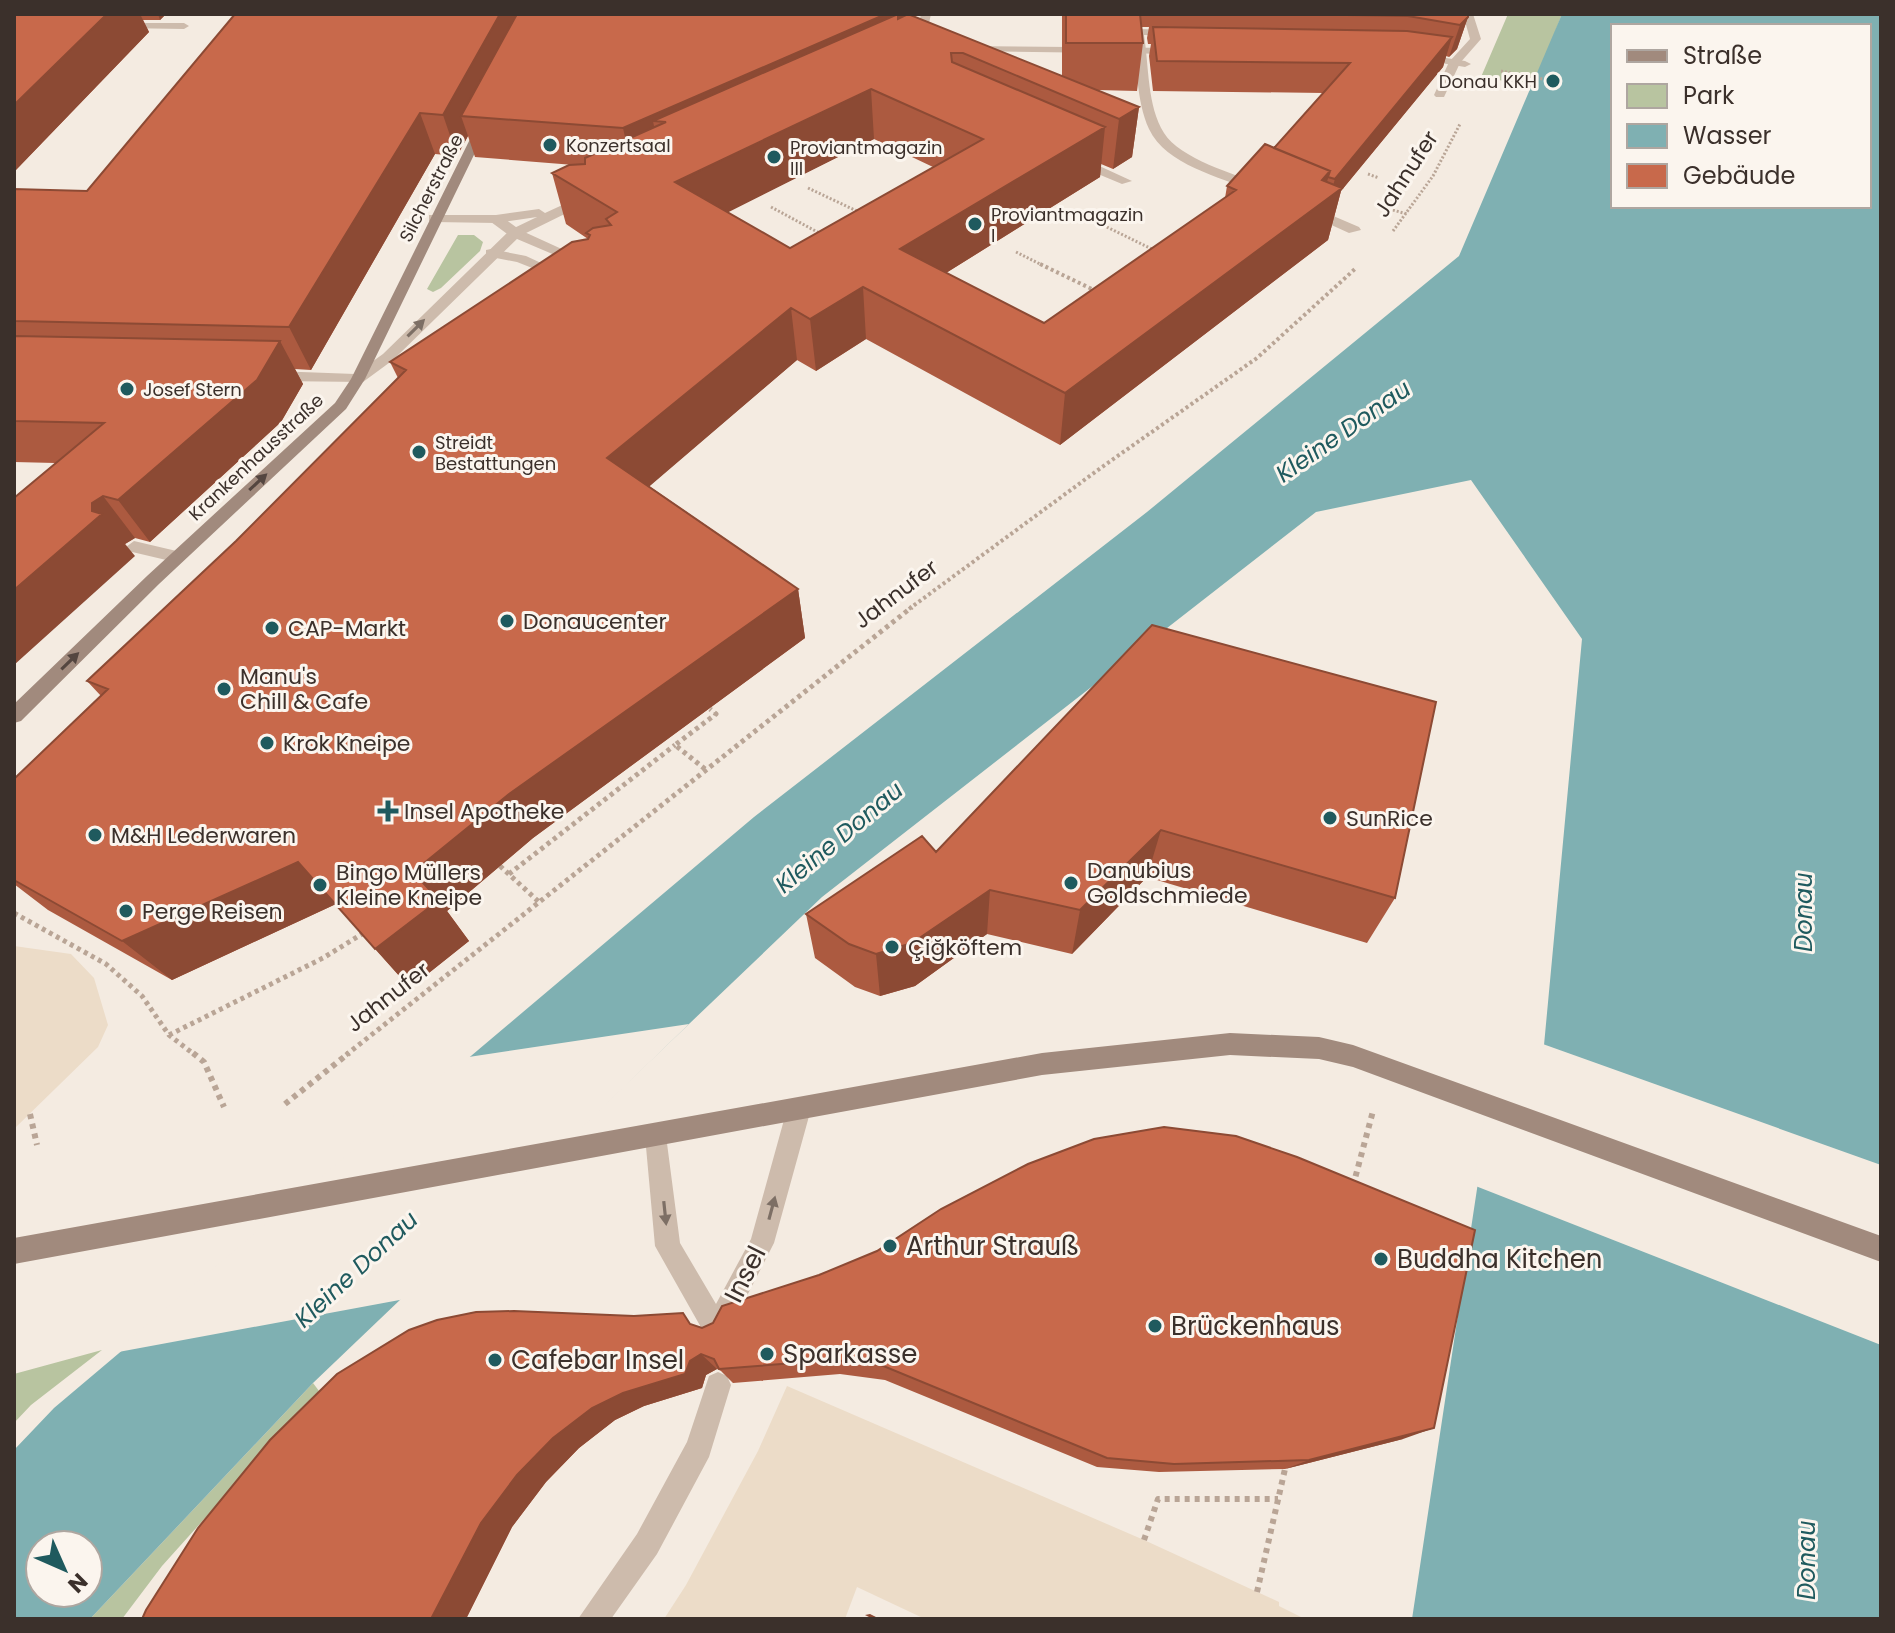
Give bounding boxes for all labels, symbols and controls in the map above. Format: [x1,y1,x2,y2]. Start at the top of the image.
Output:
legend [1611,24,1871,208]
text: Straße [1683,39,1762,72]
place label: Donau KKH [1439,69,1537,94]
marker: Donau KKH [1544,72,1562,90]
text: Park [1683,79,1735,112]
text: Wasser [1683,119,1772,152]
street label: Jahnufer [1366,125,1446,223]
street label: Silcherstraße [393,130,469,246]
place label: Konzertsaal [566,133,671,158]
place label: Proviantmagazin III [790,135,943,181]
marker: Konzertsaal [541,136,559,154]
marker: Proviantmagazin III [765,148,783,166]
text: Gebäude [1683,159,1795,192]
place label: Proviantmagazin I [991,202,1144,248]
marker: Proviantmagazin I [966,215,984,233]
one-way arrow [406,320,425,338]
water label: Kleine Donau [1269,372,1417,490]
place label: Josef Stern [143,377,242,402]
marker: Josef Stern [118,380,136,398]
street label: Krankenhausstraße [183,388,329,526]
place label: Streidt Bestattungen [435,430,556,476]
marker: Streidt Bestattungen [410,443,428,461]
one-way arrow [249,474,268,492]
street label: Jahnufer [848,552,944,636]
place label: Donaucenter [523,606,667,637]
marker: Donaucenter [498,612,516,630]
place label: CAP-Markt [288,613,406,644]
marker: CAP-Markt [263,619,281,637]
one-way arrow [60,652,79,671]
place label: Manu's Chill & Cafe [240,661,368,717]
marker: Manu's Chill & Cafe [215,680,233,698]
place label: Krok Kneipe [283,728,411,759]
marker: Krok Kneipe [258,734,276,752]
water label: Kleine Donau [768,774,910,900]
place label: Insel Apotheke [404,796,564,827]
marker: Insel Apotheke [379,802,397,820]
place label: SunRice [1346,803,1433,834]
marker: SunRice [1321,809,1339,827]
place label: M&H Lederwaren [111,820,296,851]
marker: M&H Lederwaren [86,826,104,844]
place label: Danubius Goldschmiede [1087,855,1248,911]
place label: Bingo Müllers Kleine Kneipe [336,857,482,913]
water label: Donau [1787,872,1820,952]
marker: Danubius Goldschmiede [1062,874,1080,892]
marker: Bingo Müllers Kleine Kneipe [311,876,329,894]
place label: Perge Reisen [142,896,283,927]
marker: Perge Reisen [117,902,135,920]
place label: Çiğköftem [908,932,1022,963]
marker: Çiğköftem [883,938,901,956]
street label: Jahnufer [340,955,436,1039]
one-way arrow [766,1196,779,1220]
one-way arrow [658,1201,671,1226]
water label: Kleine Donau [287,1203,425,1335]
place label: Arthur Strauß [906,1228,1079,1264]
marker: Arthur Strauß [881,1237,899,1255]
street label: Insel [716,1239,774,1309]
place label: Buddha Kitchen [1397,1241,1603,1277]
marker: Buddha Kitchen [1372,1250,1390,1268]
place label: Brückenhaus [1171,1308,1340,1344]
marker: Brückenhaus [1146,1317,1164,1335]
place label: Sparkasse [783,1336,917,1372]
place label: Cafebar Insel [511,1342,684,1378]
marker: Sparkasse [758,1345,776,1363]
marker: Cafebar Insel [486,1351,504,1369]
water label: Donau [1790,1520,1823,1600]
north arrow [24,1529,104,1609]
text: N [61,1566,95,1600]

